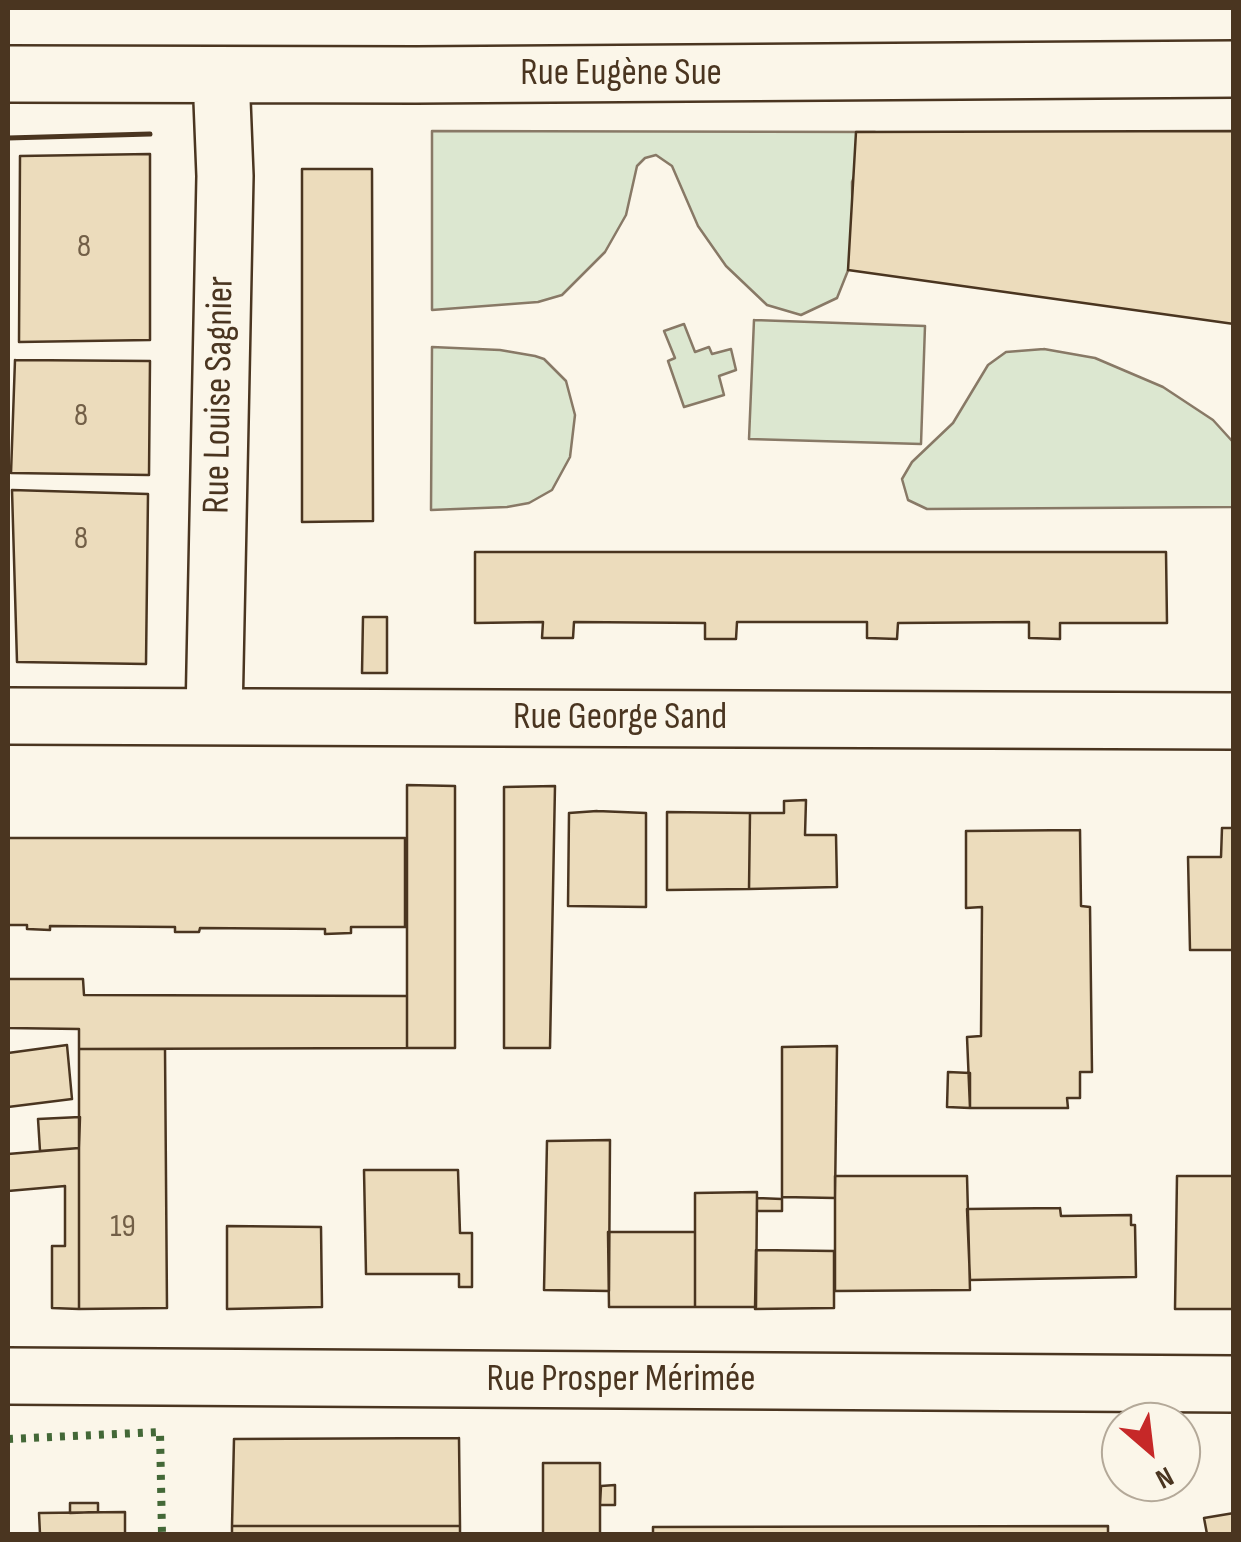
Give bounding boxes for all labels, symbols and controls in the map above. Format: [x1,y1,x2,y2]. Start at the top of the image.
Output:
street label: Rue Eugène Sue [520,51,722,97]
house number: 8 [77,229,91,267]
street label: Rue Louise Sagnier [195,276,245,514]
house number: 8 [74,398,88,436]
house number: 8 [74,521,88,559]
street label: Rue George Sand [513,695,727,741]
house number: 19 [110,1209,136,1247]
street label: Rue Prosper Mérimée [486,1357,756,1403]
north arrow [1101,1402,1201,1502]
text: N [1150,1459,1179,1495]

